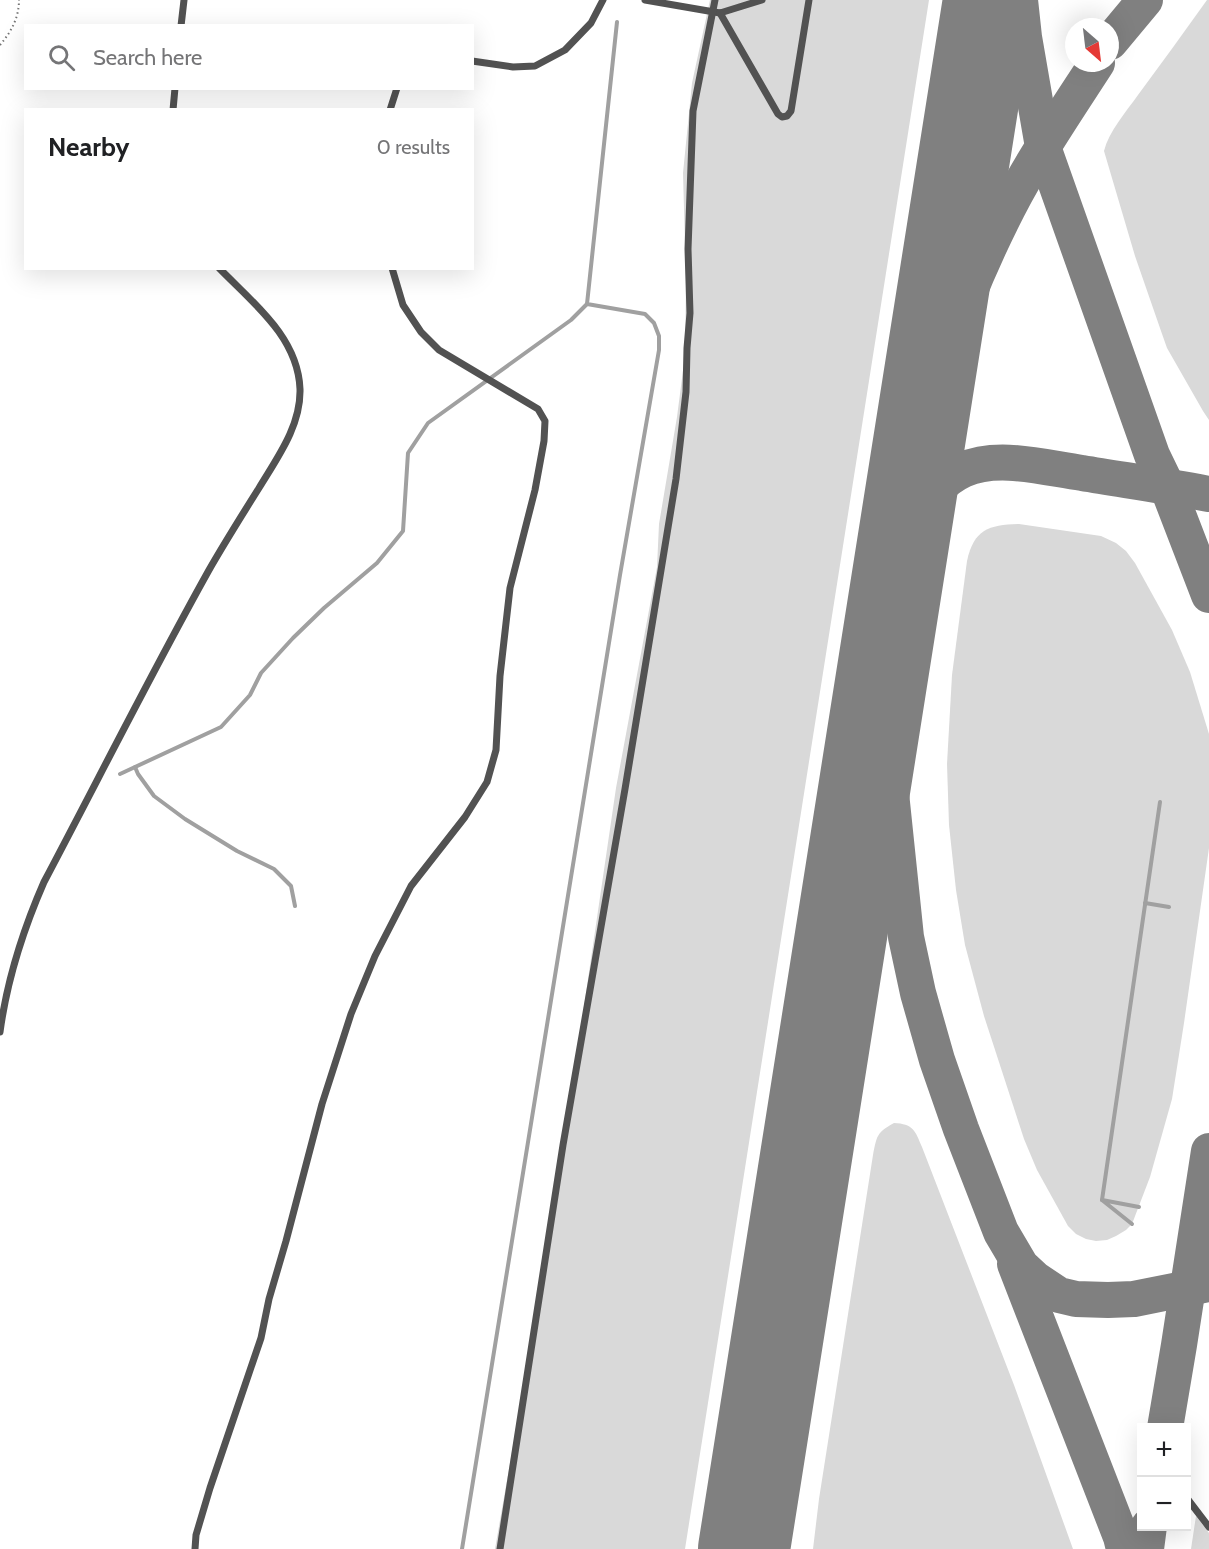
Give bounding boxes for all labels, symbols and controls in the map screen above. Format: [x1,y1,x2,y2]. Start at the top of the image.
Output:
north arrow [1065,18,1119,72]
search box [24,24,474,90]
icon: search [45,41,78,74]
text: Search here [93,44,202,71]
text: Nearby [48,131,129,163]
text: 0 results [377,135,450,159]
map controls [1137,1423,1191,1531]
button: + [1137,1423,1191,1477]
button: − [1137,1477,1191,1531]

